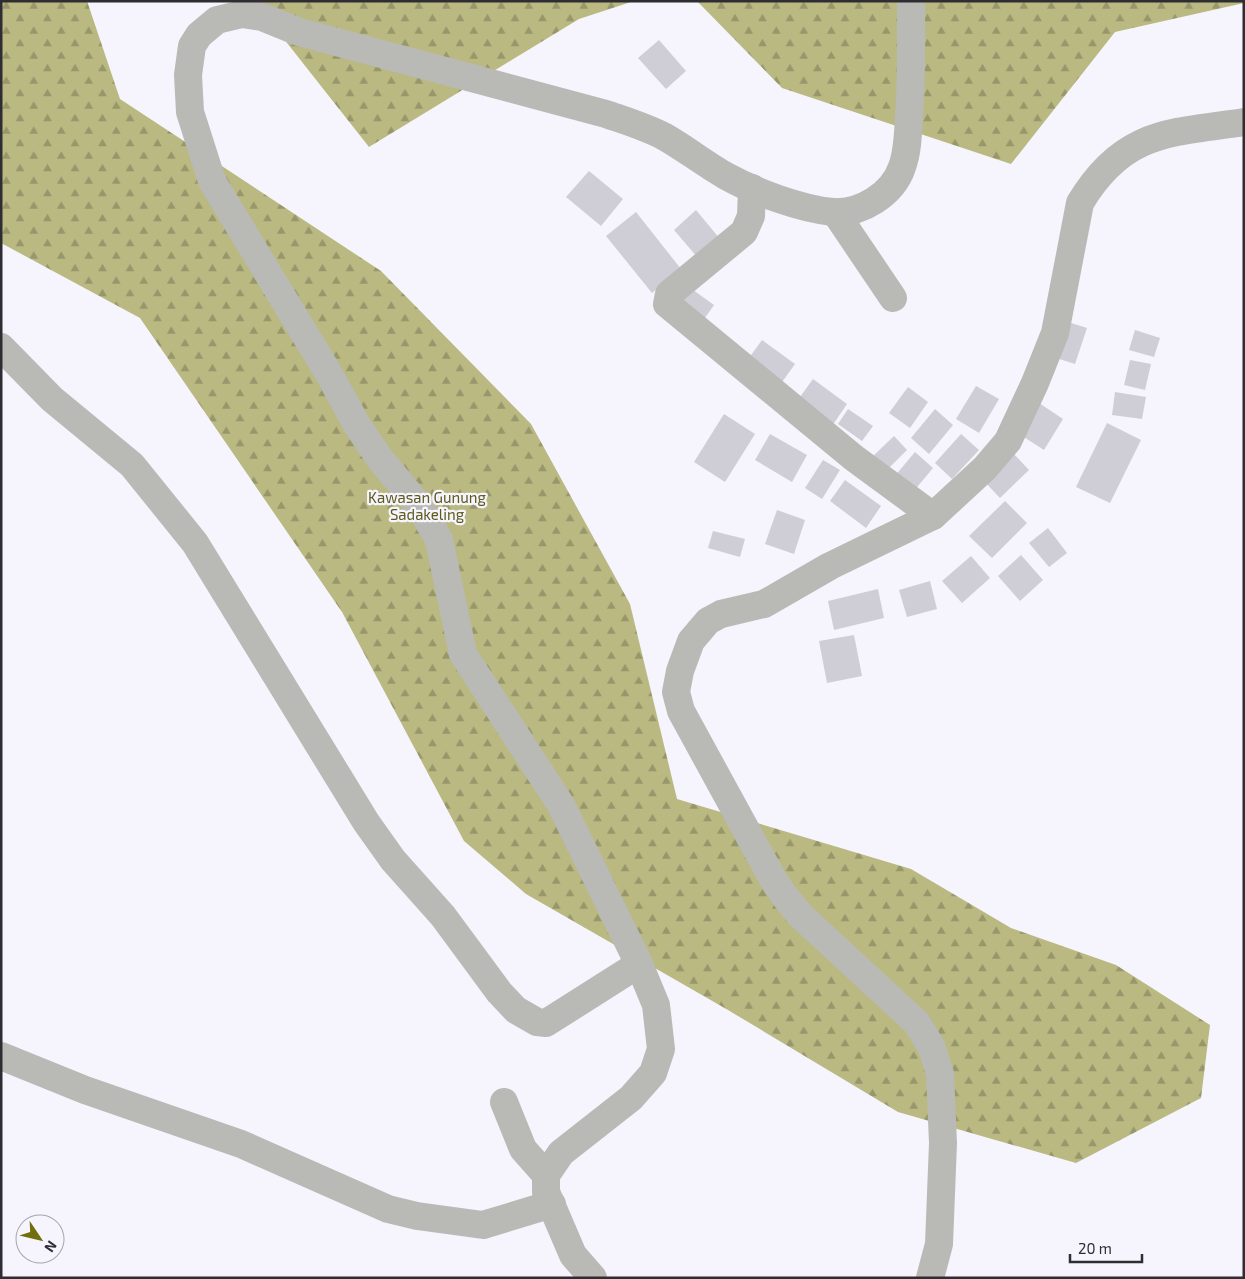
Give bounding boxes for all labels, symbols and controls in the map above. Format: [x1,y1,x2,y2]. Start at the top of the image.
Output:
park label: Kawasan Gunung Sadakeling [368,488,487,523]
north arrow [15,1214,65,1264]
scale bar [1070,1232,1142,1264]
text: N [41,1238,61,1256]
text: 20 m [1078,1239,1112,1257]

